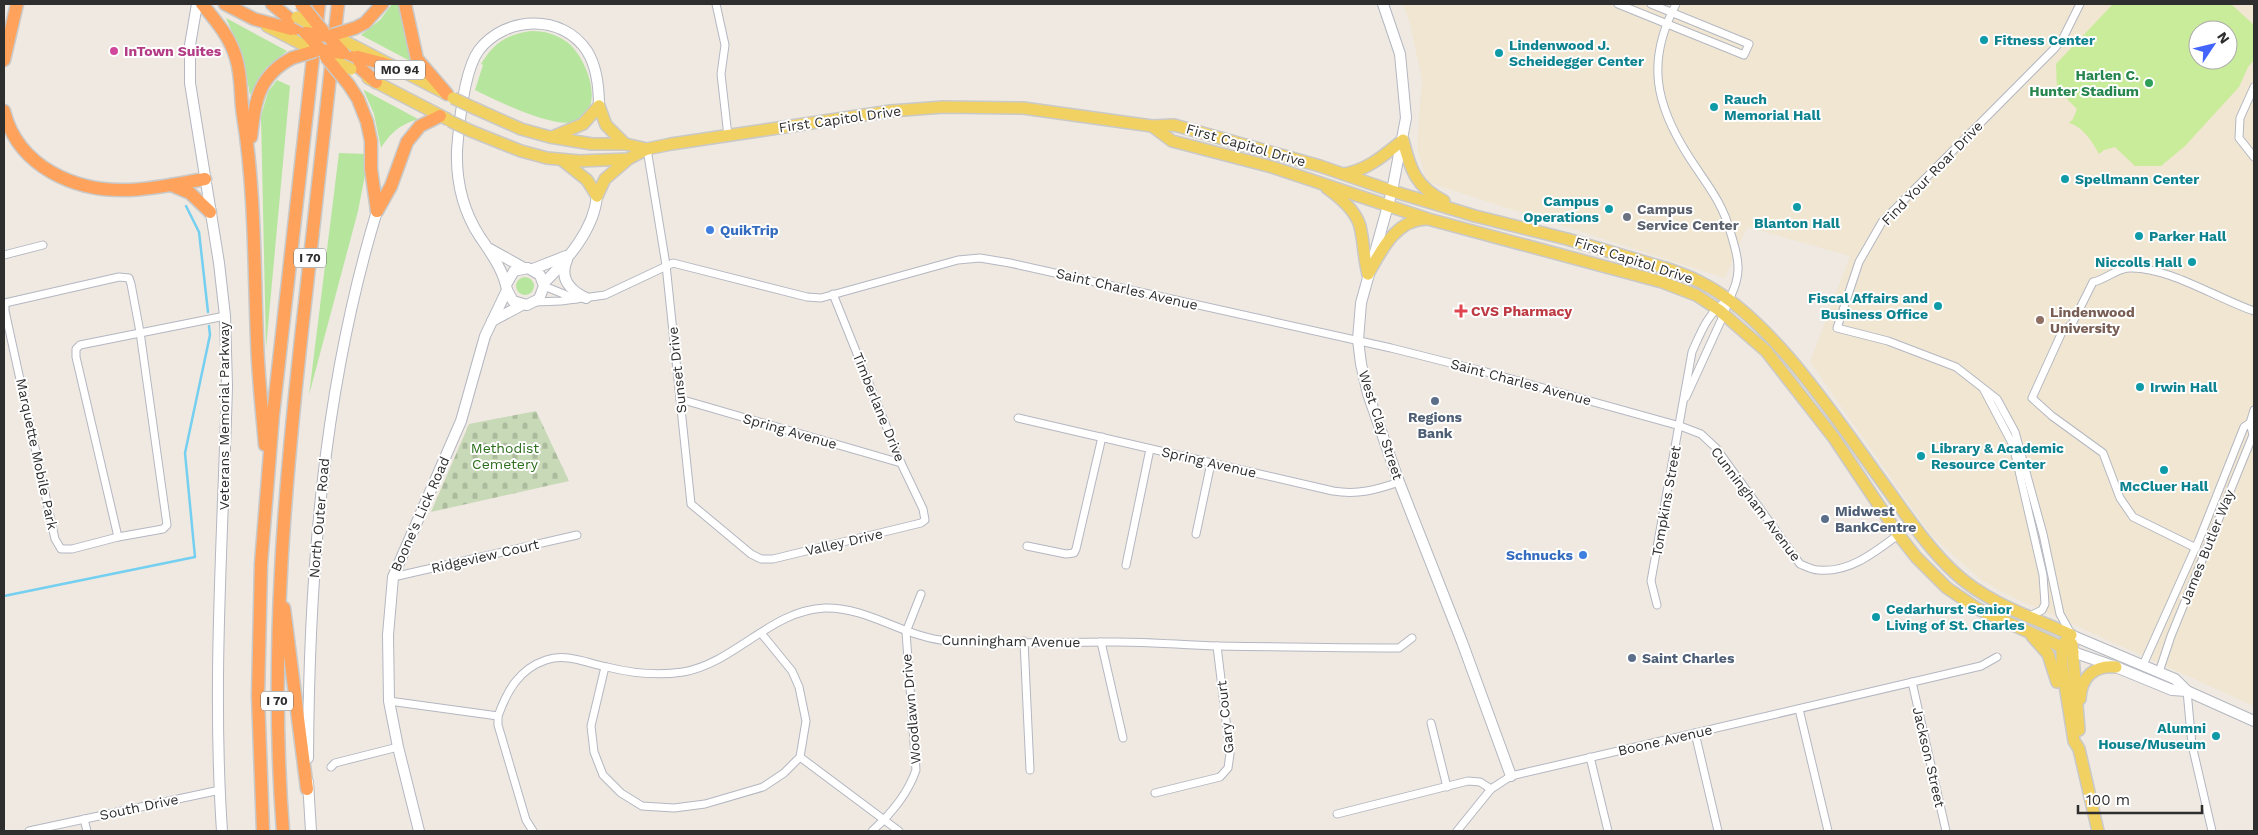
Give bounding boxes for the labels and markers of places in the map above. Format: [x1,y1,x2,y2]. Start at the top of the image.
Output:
place label: Fitness Center [1994,32,2095,48]
marker: Fitness Center [1978,34,1990,46]
place label: Lindenwood J. Scheidegger Center [1509,37,1644,69]
place label: InTown Suites [124,43,222,59]
marker: InTown Suites [108,45,120,57]
marker: Lindenwood J. Scheidegger Center [1493,47,1505,59]
place label: Harlen C. Hunter Stadium [2029,67,2139,99]
marker: Harlen C. Hunter Stadium [2143,77,2155,89]
place label: Rauch Memorial Hall [1724,91,1821,123]
marker: Rauch Memorial Hall [1708,101,1720,113]
place label: Spellmann Center [2075,171,2199,187]
marker: Spellmann Center [2059,173,2071,185]
place label: Campus Operations [1523,193,1600,225]
place label: Campus Service Center [1637,201,1739,233]
marker: Blanton Hall [1791,201,1803,213]
marker: Campus Operations [1603,203,1615,215]
marker: Campus Service Center [1621,211,1633,223]
place label: Blanton Hall [1754,215,1840,231]
place label: QuikTrip [720,222,779,238]
marker: QuikTrip [704,224,716,236]
place label: Parker Hall [2149,228,2227,244]
marker: Parker Hall [2133,230,2145,242]
place label: Niccolls Hall [2095,254,2182,270]
marker: Niccolls Hall [2186,256,2198,268]
place label: Fiscal Affairs and Business Office [1808,290,1928,322]
marker: Fiscal Affairs and Business Office [1932,300,1944,312]
place label: CVS Pharmacy [1471,303,1572,319]
place label: Lindenwood University [2050,304,2135,336]
marker: CVS Pharmacy [1455,305,1467,317]
marker: Lindenwood University [2034,314,2046,326]
place label: Irwin Hall [2150,379,2218,395]
marker: Irwin Hall [2134,381,2146,393]
marker: Regions Bank [1429,395,1441,407]
place label: Regions Bank [1408,409,1463,441]
place label: Library & Academic Resource Center [1931,440,2064,472]
marker: Library & Academic Resource Center [1915,450,1927,462]
marker: McCluer Hall [2158,464,2170,476]
place label: McCluer Hall [2120,478,2209,494]
place label: Midwest BankCentre [1835,503,1916,535]
marker: Midwest BankCentre [1819,513,1831,525]
place label: Schnucks [1506,547,1574,563]
marker: Schnucks [1577,549,1589,561]
place label: Cedarhurst Senior Living of St. Charles [1886,601,2025,633]
marker: Cedarhurst Senior Living of St. Charles [1870,611,1882,623]
place label: Saint Charles [1642,650,1735,666]
marker: Saint Charles [1626,652,1638,664]
place label: Alumni House/Museum [2098,720,2206,752]
marker: Alumni House/Museum [2210,730,2222,742]

